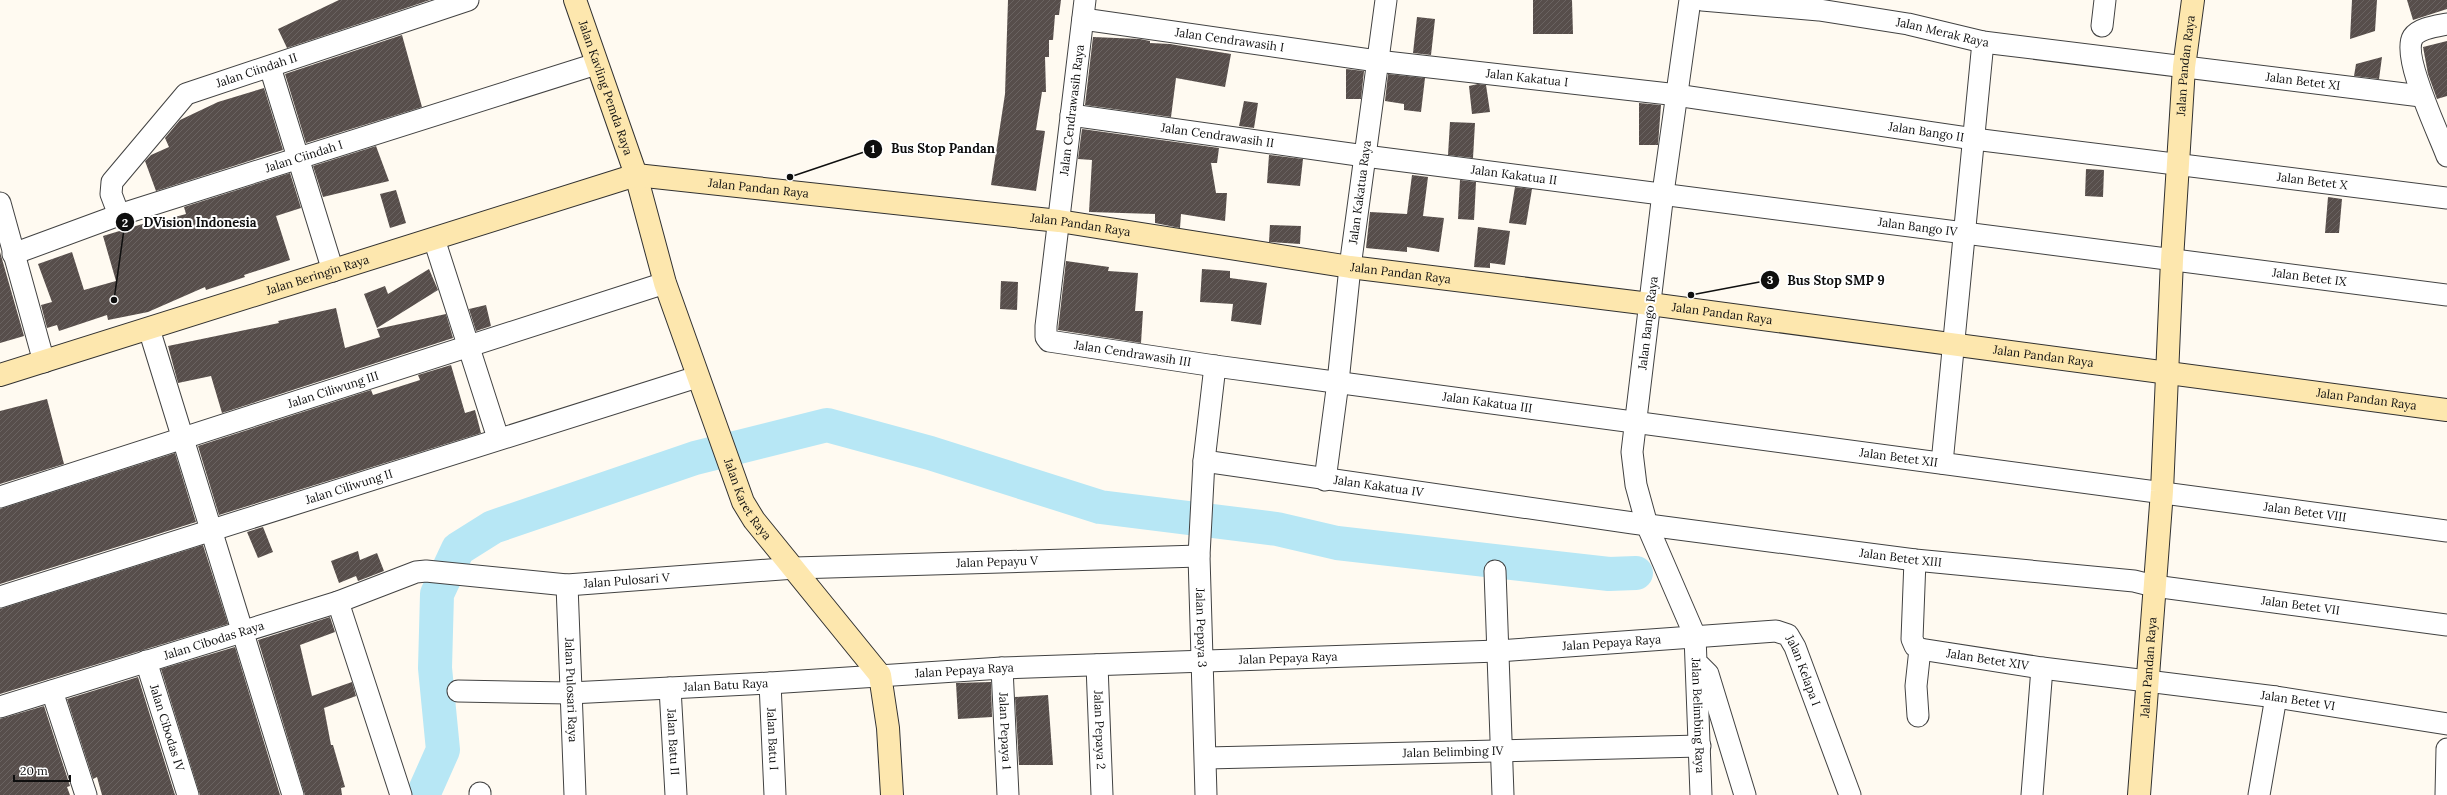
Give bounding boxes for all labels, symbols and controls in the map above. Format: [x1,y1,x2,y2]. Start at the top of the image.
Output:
street label: Jalan Merak Raya [1894,14,1990,50]
street label: Jalan Pandan Raya [2173,14,2198,117]
street label: Jalan Kavling Pemda Raya [575,17,636,157]
street label: Jalan Cendrawasih I [1173,24,1285,55]
street label: Jalan Cendrawasih Raya [1056,44,1087,177]
street label: Jalan Ciindah II [213,49,299,91]
street label: Jalan Kakatua I [1484,65,1569,90]
street label: Jalan Betet XI [2264,69,2341,93]
street label: Jalan Bango II [1887,118,1965,144]
street label: Jalan Cendrawasih II [1159,120,1275,150]
callout: Bus Stop Pandan [863,136,1003,161]
street label: Jalan Ciindah I [262,137,345,176]
street label: Jalan Kakatua Raya [1345,139,1374,246]
text: Bus Stop Pandan [891,140,996,157]
text: 1 [871,141,876,156]
street label: Jalan Kakatua II [1469,162,1558,188]
street label: Jalan Betet X [2275,169,2349,193]
street label: Jalan Pandan Raya [707,175,810,201]
callout: DVision Indonesia [115,210,265,235]
street label: Jalan Pandan Raya [1029,210,1132,239]
text: DVision Indonesia [143,214,257,231]
street label: Jalan Bango IV [1876,214,1959,239]
text: 2 [122,215,128,230]
street label: Jalan Beringin Raya [263,251,371,298]
street label: Jalan Pandan Raya [1349,259,1452,286]
street label: Jalan Betet IX [2270,264,2348,289]
callout: Bus Stop SMP 9 [1760,267,1893,292]
text: 3 [1767,272,1774,287]
text: Bus Stop SMP 9 [1787,272,1885,289]
street label: Jalan Bango Raya [1634,275,1661,372]
street label: Jalan Pandan Raya [1670,299,1773,327]
street label: Jalan Cendrawasih III [1072,337,1192,369]
street label: Jalan Pandan Raya [1991,342,2095,370]
street label: Jalan Ciliwung III [285,368,380,411]
street label: Jalan Pandan Raya [2315,385,2418,413]
street label: Jalan Kakatua III [1441,388,1533,415]
street label: Jalan Betet XII [1858,444,1939,470]
street label: Jalan Karet Raya [721,455,775,543]
street label: Jalan Ciliwung II [302,466,394,507]
street label: Jalan Kakatua IV [1332,472,1426,500]
street label: Jalan Betet VIII [2262,498,2347,524]
street label: Jalan Betet XIII [1858,545,1943,570]
street label: Jalan Pepayu V [955,553,1039,570]
street label: Jalan Pulosari V [582,569,671,591]
street label: Jalan Pepaya 3 [1193,587,1210,668]
street label: Jalan Betet VII [2259,592,2341,618]
street label: Jalan Pandan Raya [2137,616,2159,719]
street label: Jalan Cibodas Raya [161,617,266,663]
street label: Jalan Pepaya Raya [1561,631,1662,653]
street label: Jalan Kelapa I [1782,631,1824,708]
street label: Jalan Pulosari Raya [562,636,581,743]
street label: Jalan Betet XIV [1945,645,2031,673]
street label: Jalan Pepaya Raya [1237,649,1338,667]
street label: Jalan Belimbing Raya [1689,657,1708,773]
street label: Jalan Pepaya Raya [913,660,1014,681]
street label: Jalan Batu Raya [682,675,769,694]
street label: Jalan Cibodas IV [146,681,188,774]
street label: Jalan Betet VI [2259,687,2336,713]
street label: Jalan Pepaya 2 [1091,689,1109,770]
street label: Jalan Pepaya 1 [996,691,1015,770]
street label: Jalan Batu I [764,706,782,771]
street label: Jalan Batu II [664,707,683,776]
street label: Jalan Belimbing IV [1401,743,1505,760]
scale bar [14,757,70,783]
text: 20 m [20,763,48,778]

